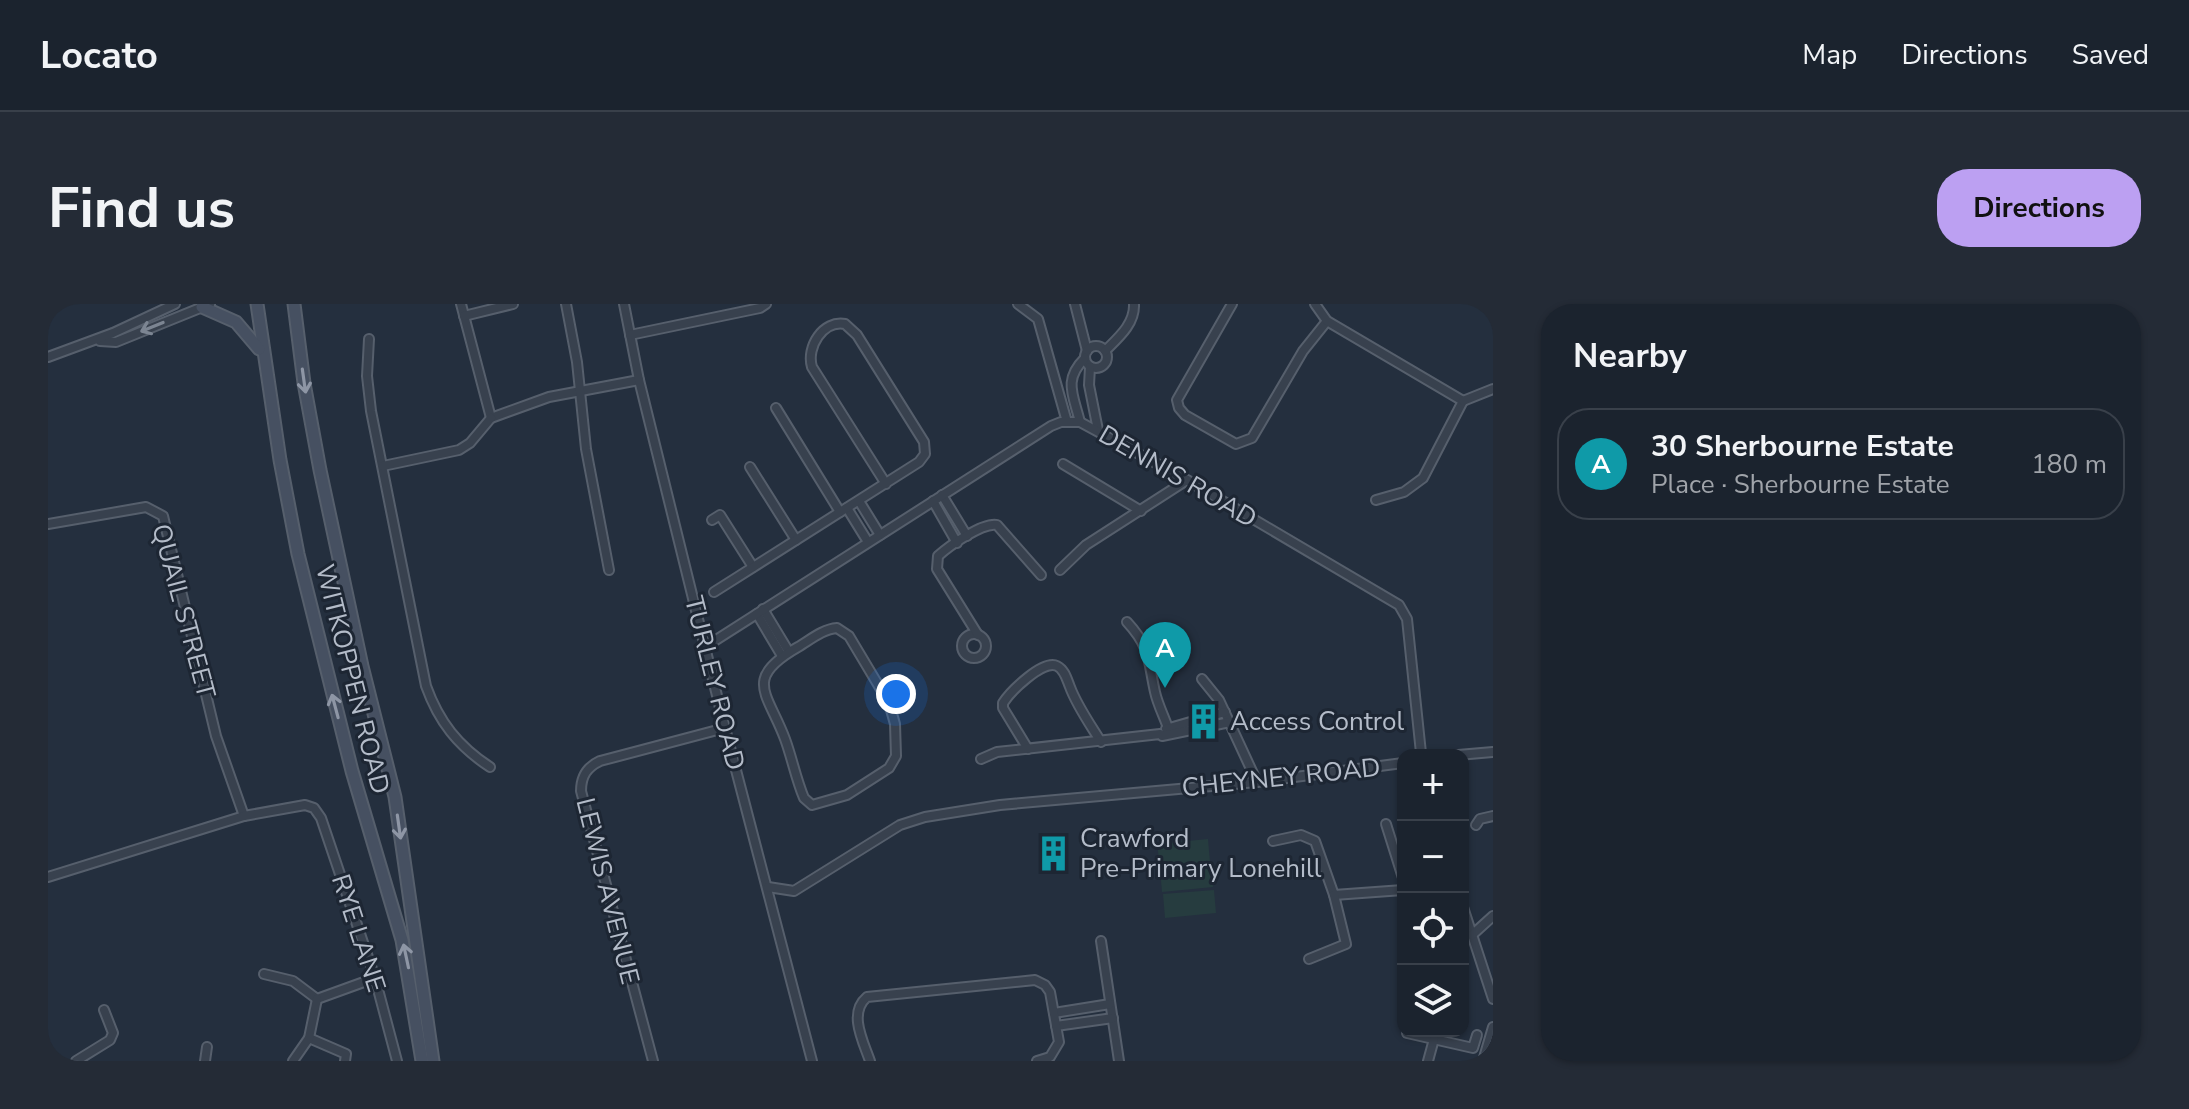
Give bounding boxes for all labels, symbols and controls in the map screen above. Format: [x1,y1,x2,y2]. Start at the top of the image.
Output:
text: Locato [40,30,158,81]
text: Map [1802,36,1857,74]
text: Directions [1901,36,2028,74]
text: Saved [2072,36,2149,74]
button: Directions [1937,169,2141,247]
text: Find us [48,170,235,247]
one-way arrow [140,321,165,335]
text: Nearby [1573,333,1687,379]
one-way arrow [297,368,312,393]
street label: DENNIS ROAD [1092,417,1263,536]
text: 30 Sherbourne Estate [1651,426,1954,467]
text: A [1591,447,1611,482]
text: 180 m [2031,447,2107,482]
text: Place · Sherbourne Estate [1651,467,1950,502]
street label: QUAIL STREET [143,520,224,703]
street label: WITKOPPEN ROAD [307,561,398,798]
street label: TURLEY ROAD [676,592,753,774]
pin: A [1139,622,1191,688]
your location [876,674,916,714]
one-way arrow [326,693,341,719]
building icon: Access Control [1185,702,1223,740]
place label: Access Control [1230,704,1404,739]
map controls [1397,749,1469,1037]
button: + [1397,749,1469,821]
street label: CHEYNEY ROAD [1180,750,1382,805]
street label: LEWIS AVENUE [567,794,648,988]
one-way arrow [392,814,407,839]
place label: Crawford Pre-Primary Lonehill [1080,821,1322,886]
button: − [1397,821,1469,893]
building icon: Crawford Pre-Primary Lonehill [1035,834,1073,872]
street label: RYE LANE [323,870,394,997]
button: locate [1397,893,1469,965]
one-way arrow [398,944,413,969]
button: layers [1397,965,1469,1037]

